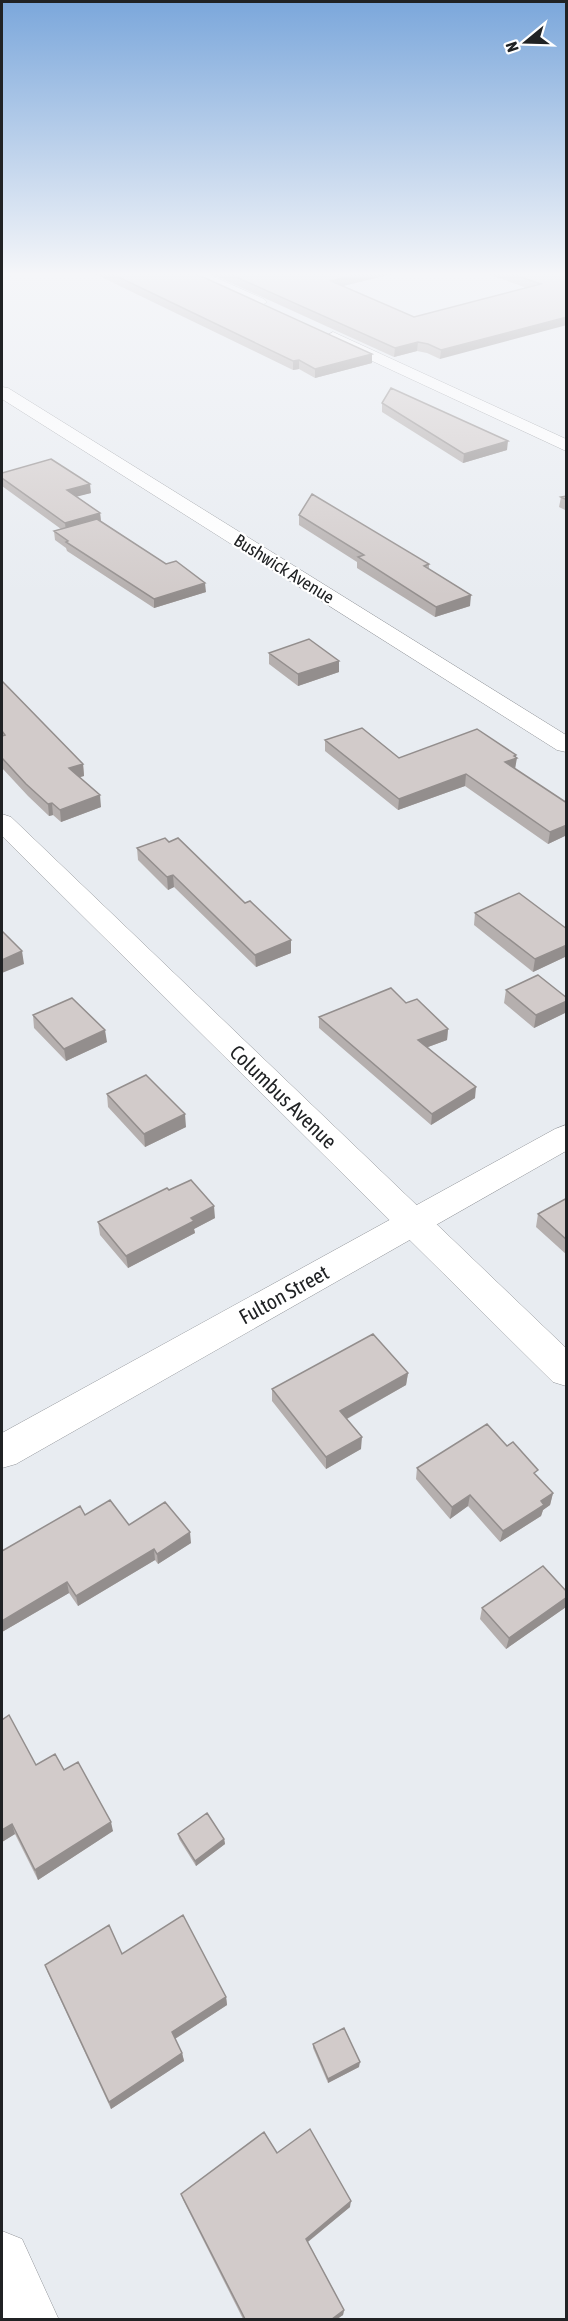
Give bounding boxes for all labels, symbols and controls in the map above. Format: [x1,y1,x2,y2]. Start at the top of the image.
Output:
north arrow [496,12,556,72]
text: N [502,39,522,54]
street label: Bushwick Avenue [230,529,338,608]
street label: Columbus Avenue [225,1039,342,1153]
street label: Fulton Street [234,1260,333,1329]

